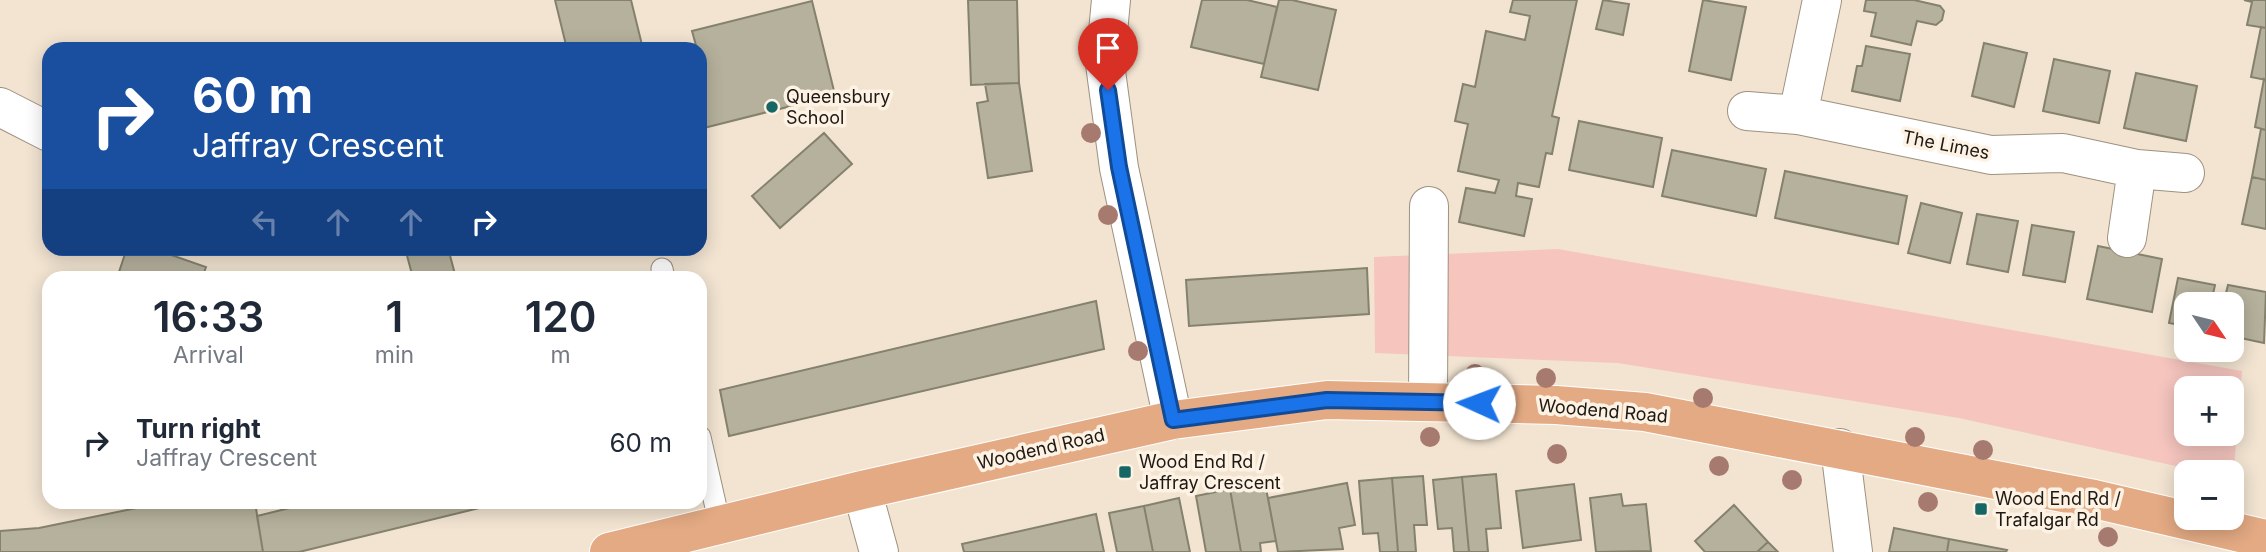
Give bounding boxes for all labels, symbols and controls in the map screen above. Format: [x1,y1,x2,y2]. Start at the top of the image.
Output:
pin [1078,18,1138,90]
icon: arrive [1089,29,1127,67]
text: 60 m [192,66,313,125]
icon: right [77,70,168,161]
place label: Queensbury School [786,86,890,128]
marker: Queensbury School [764,99,780,115]
text: Jaffray Crescent [192,126,444,165]
street label: The Limes [1901,126,1991,163]
icon: left [246,203,284,241]
icon: ahead [319,203,357,241]
icon: ahead [392,203,430,241]
icon: right [465,203,503,241]
text: 16:33 [153,291,264,342]
text: 1 [386,291,403,342]
text: 120 [525,291,596,342]
north arrow [2174,292,2244,362]
map controls [2174,292,2244,530]
text: Arrival [173,341,244,369]
text: min [375,341,414,369]
text: m [550,341,571,369]
position arrow [1442,366,1516,440]
button: + [2174,376,2244,446]
street label: Woodend Road [1537,394,1669,427]
text: Turn right [136,413,261,444]
icon: right [77,424,115,462]
street label: Woodend Road [975,424,1107,473]
text: 60 m [609,427,672,458]
text: Jaffray Crescent [136,444,317,472]
place label: Wood End Rd / Jaffray Crescent [1139,451,1281,493]
button: − [2174,460,2244,530]
marker: Wood End Rd / Jaffray Crescent [1117,464,1133,480]
place label: Wood End Rd / Trafalgar Rd [1995,488,2121,530]
marker: Wood End Rd / Trafalgar Rd [1973,501,1989,517]

